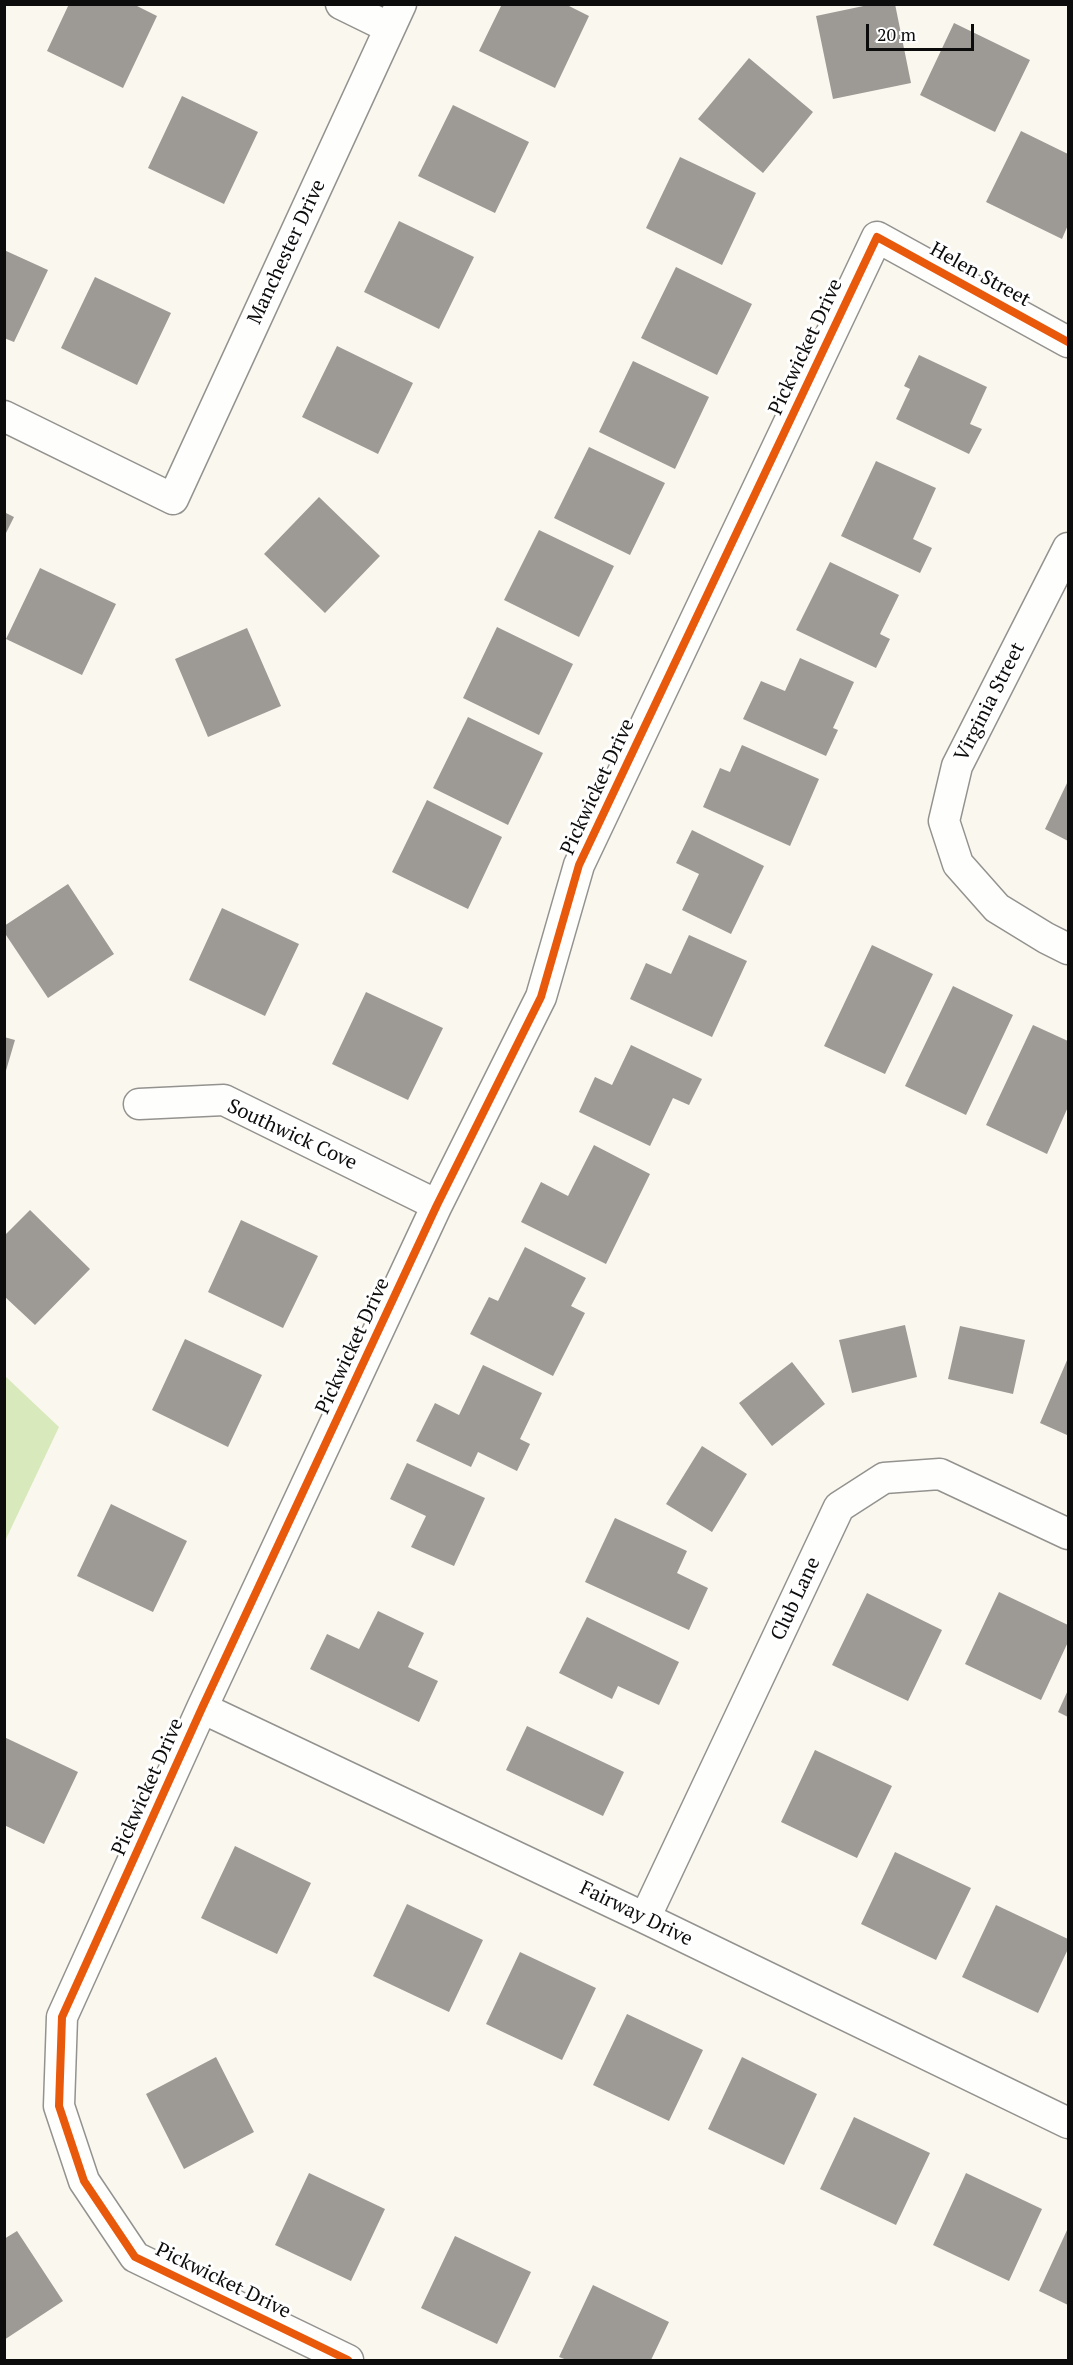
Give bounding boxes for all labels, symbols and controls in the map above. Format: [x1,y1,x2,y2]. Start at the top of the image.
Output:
scale bar [869,12,977,50]
text: 20 m [877,22,916,46]
street label: Manchester Drive [243,176,331,328]
street label: Helen Street [926,238,1034,312]
street label: Pickwicket Drive [764,275,848,419]
street label: Virginia Street [950,639,1030,765]
street label: Pickwicket Drive [556,715,640,859]
street label: Southwick Cove [223,1094,361,1176]
street label: Pickwicket Drive [311,1274,395,1418]
street label: Club Lane [766,1554,826,1644]
street label: Pickwicket Drive [107,1715,189,1859]
street label: Fairway Drive [576,1876,696,1952]
street label: Pickwicket Drive [151,2238,295,2324]

